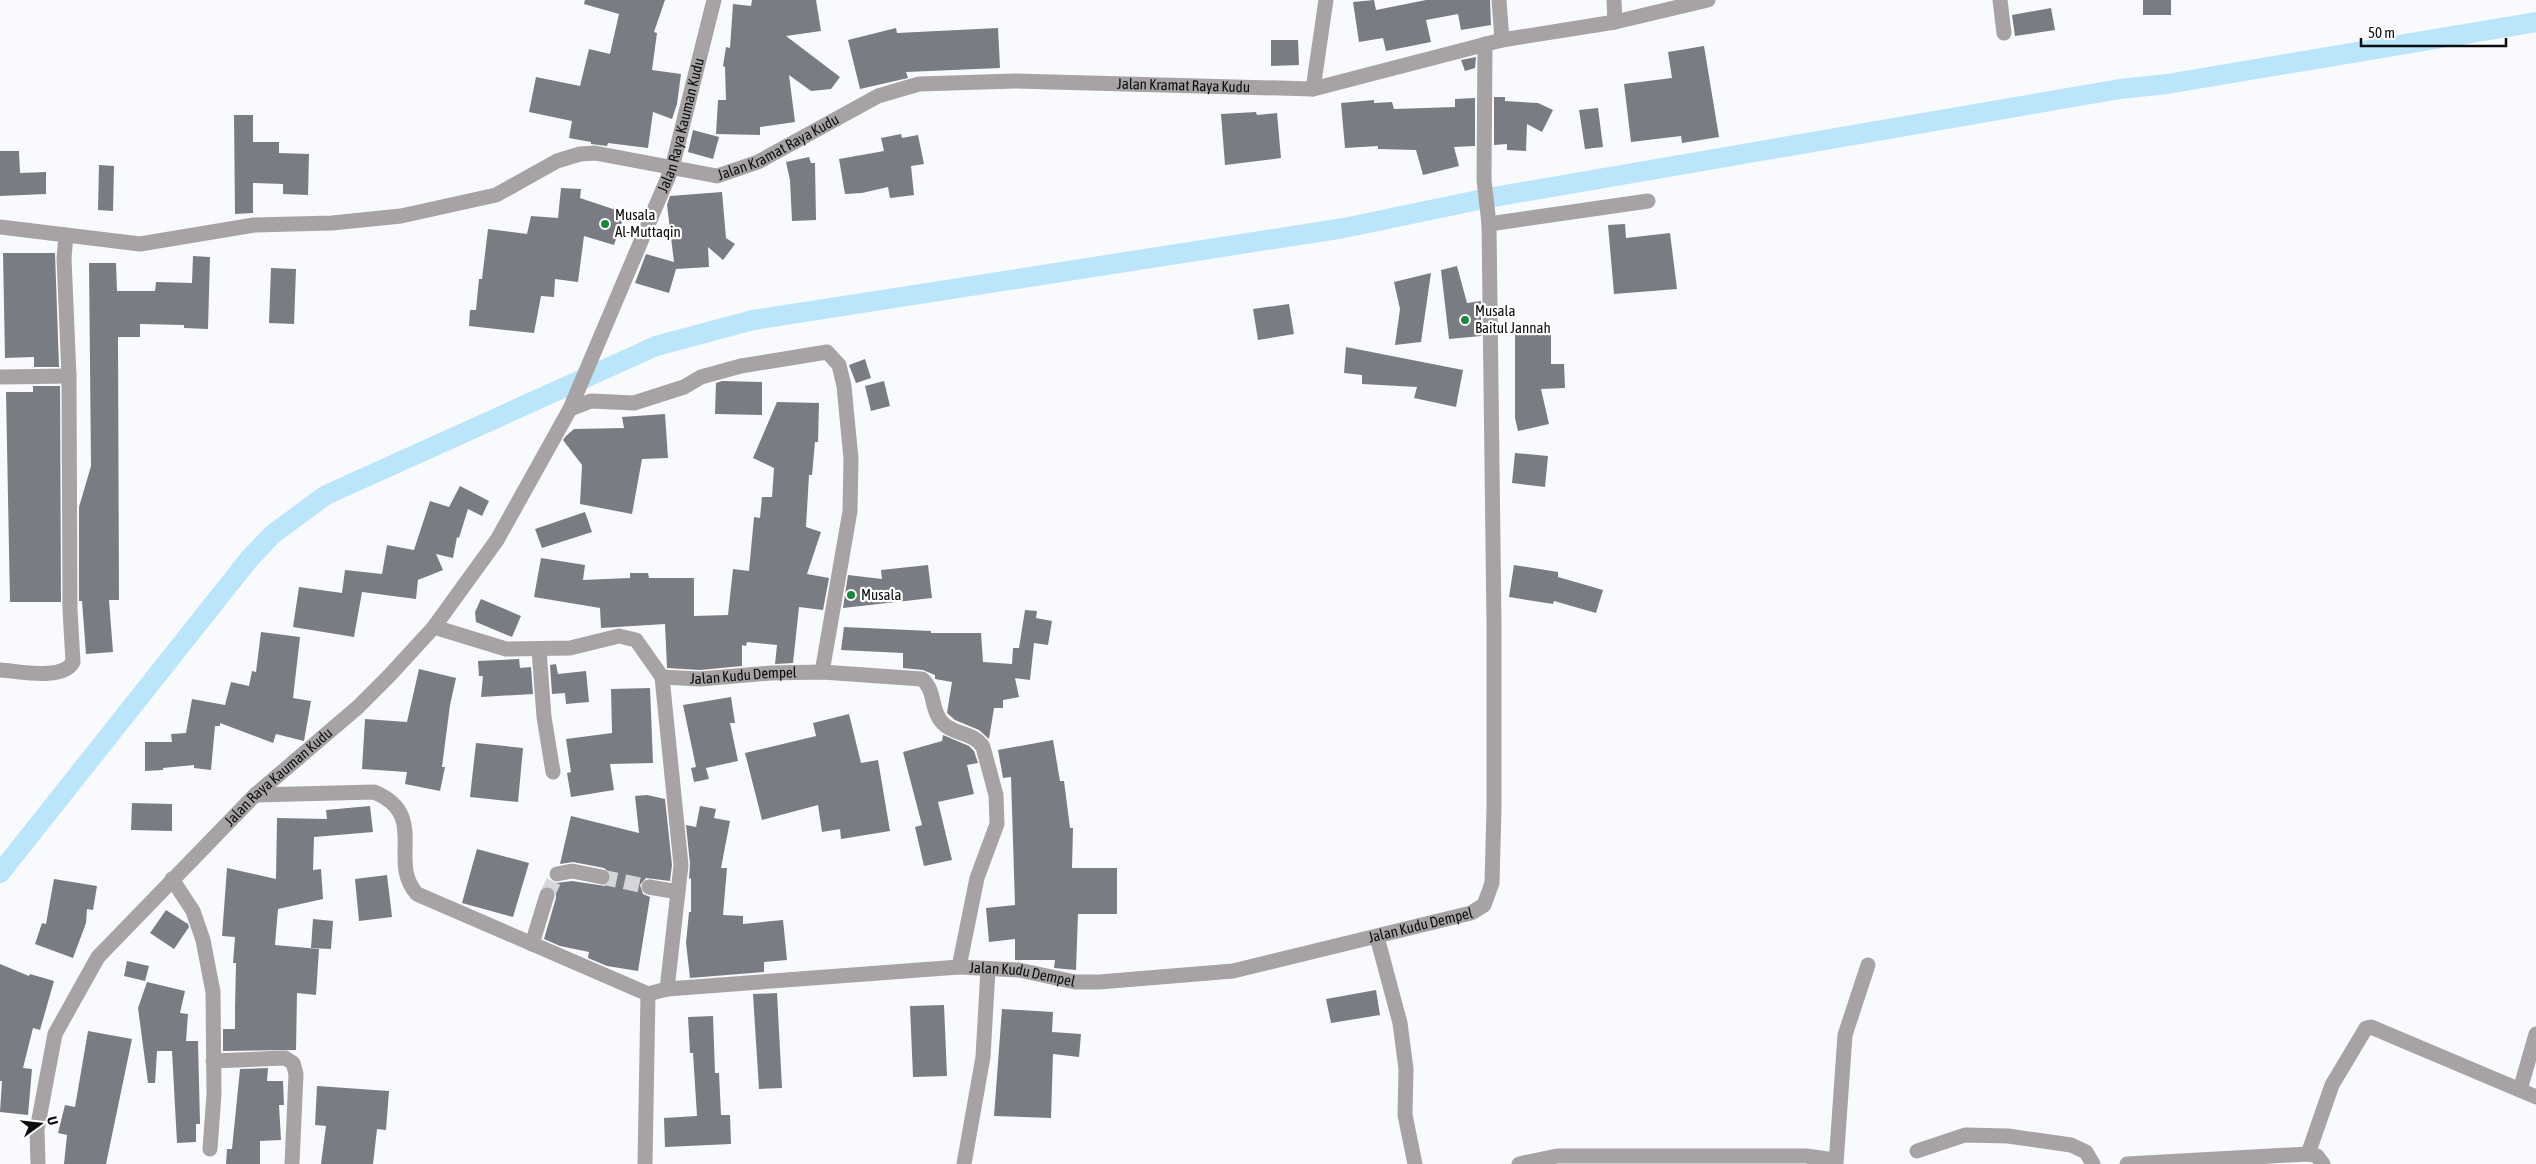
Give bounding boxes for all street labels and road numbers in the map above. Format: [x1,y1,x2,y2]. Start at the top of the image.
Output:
street label: Jalan Raya Kauman Kudu [654,56,707,195]
street label: Jalan Kramat Raya Kudu [1117,75,1250,95]
street label: Jalan Kramat Raya Kudu [715,110,842,183]
street label: Jalan Kudu Dempel [690,663,797,687]
street label: Jalan Raya Kauman Kudu [221,724,335,829]
street label: Jalan Kudu Dempel [1366,904,1474,946]
street label: Jalan Kudu Dempel [969,959,1077,990]

